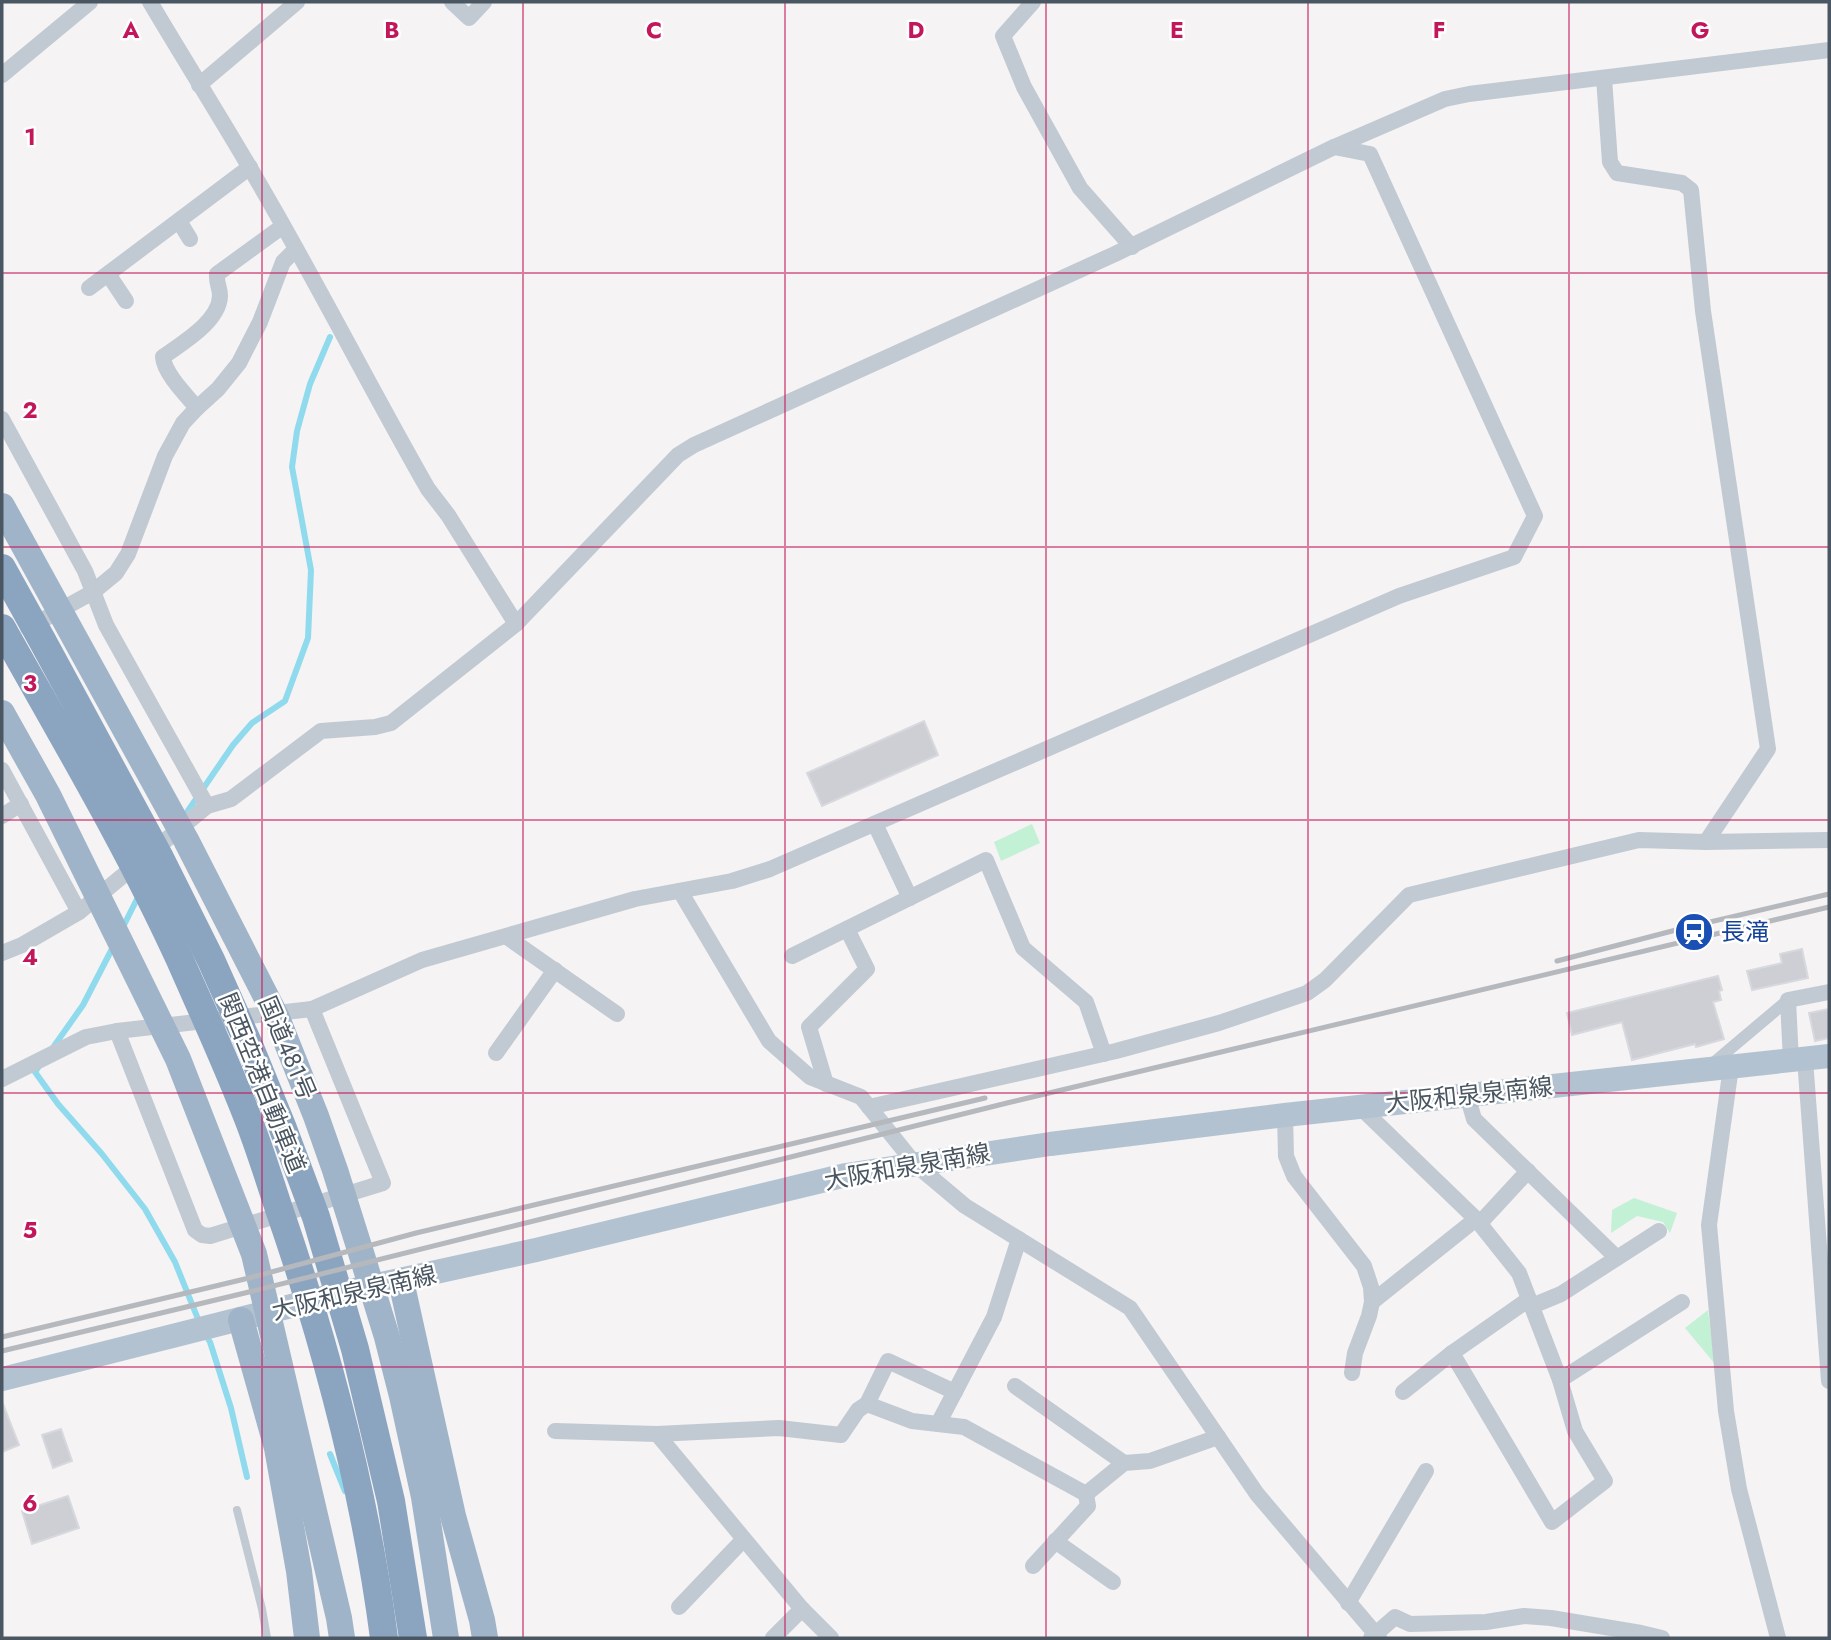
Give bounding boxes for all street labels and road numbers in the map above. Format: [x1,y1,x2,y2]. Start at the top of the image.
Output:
street label: 関西空港自動車道 [210,987,315,1178]
street label: 国道481号 [250,990,325,1105]
street label: 大阪和泉泉南線 [1384,1068,1554,1121]
street label: 大阪和泉泉南線 [821,1135,993,1198]
street label: 大阪和泉泉南線 [268,1257,440,1328]

